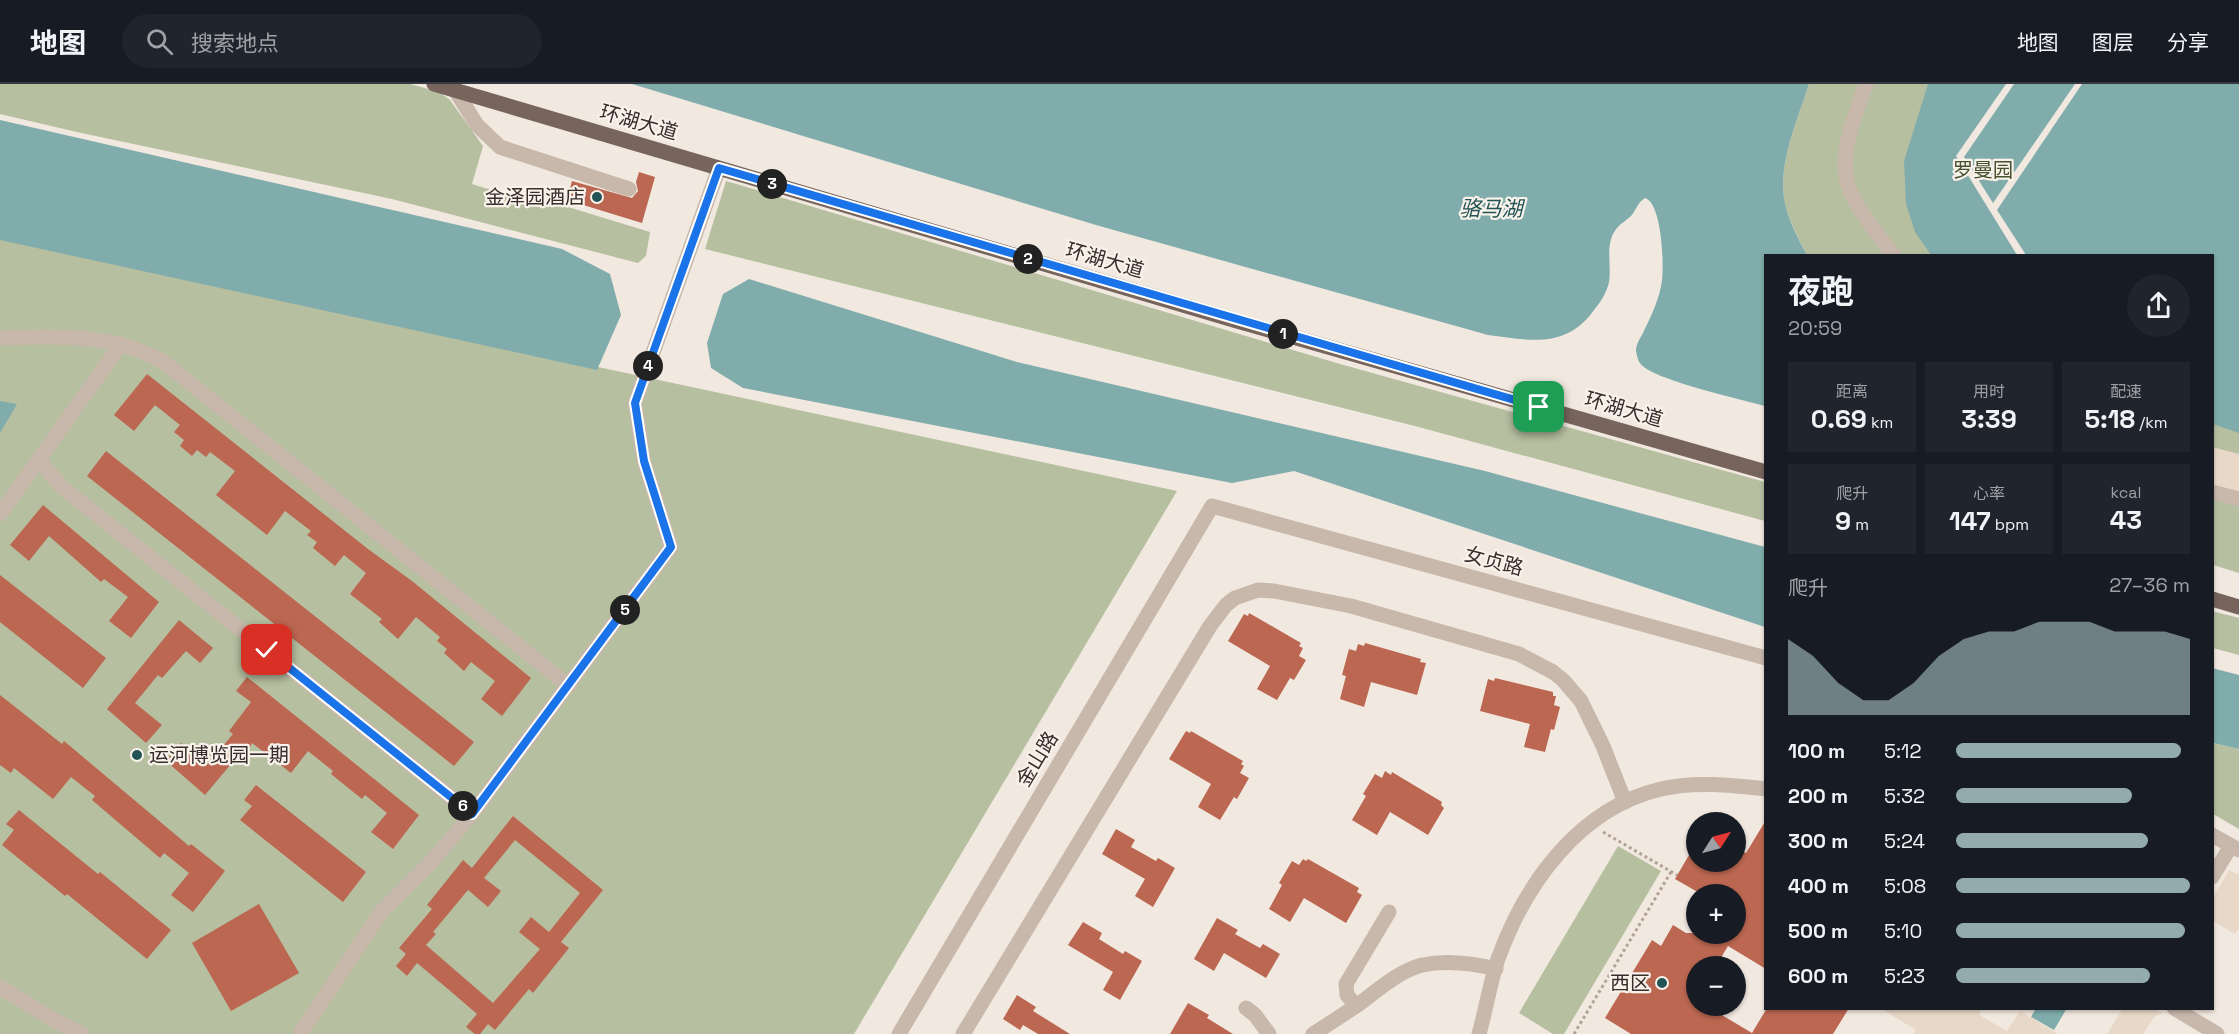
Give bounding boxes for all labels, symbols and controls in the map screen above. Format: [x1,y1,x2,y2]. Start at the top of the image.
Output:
search box [122,14,542,68]
text: 地图 [30,25,86,61]
icon: search [143,25,176,58]
text: 搜索地点 [191,29,279,57]
text: 地图 [2017,29,2059,56]
text: 图层 [2092,29,2134,56]
text: 分享 [2167,29,2209,56]
street label: 环湖大道 [597,98,681,146]
park label: 罗曼园 [1953,157,2013,183]
pin: 3 [757,169,787,199]
text: 3 [767,173,777,194]
place label: 金泽园酒店 [485,184,585,210]
marker: 金泽园酒店 [590,190,604,204]
water label: 骆马湖 [1460,195,1525,222]
street label: 环湖大道 [1063,236,1147,284]
pin: 2 [1013,244,1043,274]
text: 2 [1023,248,1033,269]
text: 夜跑 [1788,271,1854,313]
button: share [2127,274,2190,337]
text: 20:59 [1788,315,1842,341]
pin: 1 [1268,319,1298,349]
text: 1 [1279,323,1287,344]
pin: 4 [633,351,663,381]
text: 4 [643,355,653,376]
pin [1513,381,1564,432]
text: 距离 [1836,381,1868,402]
text: 用时 [1973,381,2005,402]
text: 配速 [2110,381,2142,402]
street label: 环湖大道 [1582,385,1666,433]
icon: arrive [1522,390,1555,423]
text: 0.69 [1811,402,1867,436]
text: 3:39 [1961,402,2017,436]
text: 5:18 [2084,402,2135,436]
text: km [1867,412,1893,433]
text: /km [2135,412,2168,433]
text: kcal [2111,482,2141,503]
text: 爬升 [1836,483,1868,504]
text: 心率 [1973,483,2005,504]
text: 43 [2110,503,2142,537]
text: 9 [1835,504,1851,538]
text: 147 [1949,504,1991,538]
text: m [1851,514,1869,535]
text: bpm [1991,514,2029,535]
street label: 女贞路 [1462,541,1526,581]
text: 27–36 m [2109,572,2190,598]
text: 爬升 [1788,575,1828,601]
pin: 5 [610,595,640,625]
text: 5 [620,599,630,620]
pin [241,624,292,675]
icon: check [250,633,283,666]
street label: 金山路 [1010,727,1064,791]
text: 100 m [1788,738,1845,764]
text: 5:12 [1884,738,1921,764]
place label: 运河博览园一期 [149,742,289,768]
marker: 运河博览园一期 [130,748,144,762]
text: 200 m [1788,783,1848,809]
text: 5:32 [1884,783,1925,809]
pin: 6 [448,791,478,821]
text: 6 [458,795,468,816]
north arrow [1686,812,1746,872]
map controls [1686,812,1746,1016]
text: 300 m [1788,828,1848,854]
text: 5:24 [1884,828,1925,854]
text: 400 m [1788,873,1849,899]
text: 5:08 [1884,873,1926,899]
button: + [1686,884,1746,944]
text: 500 m [1788,918,1848,944]
text: 5:10 [1884,918,1922,944]
button: − [1686,956,1746,1016]
text: 600 m [1788,963,1848,989]
text: 5:23 [1884,963,1925,989]
place label: 西区 [1610,970,1650,996]
marker: 西区 [1655,976,1669,990]

